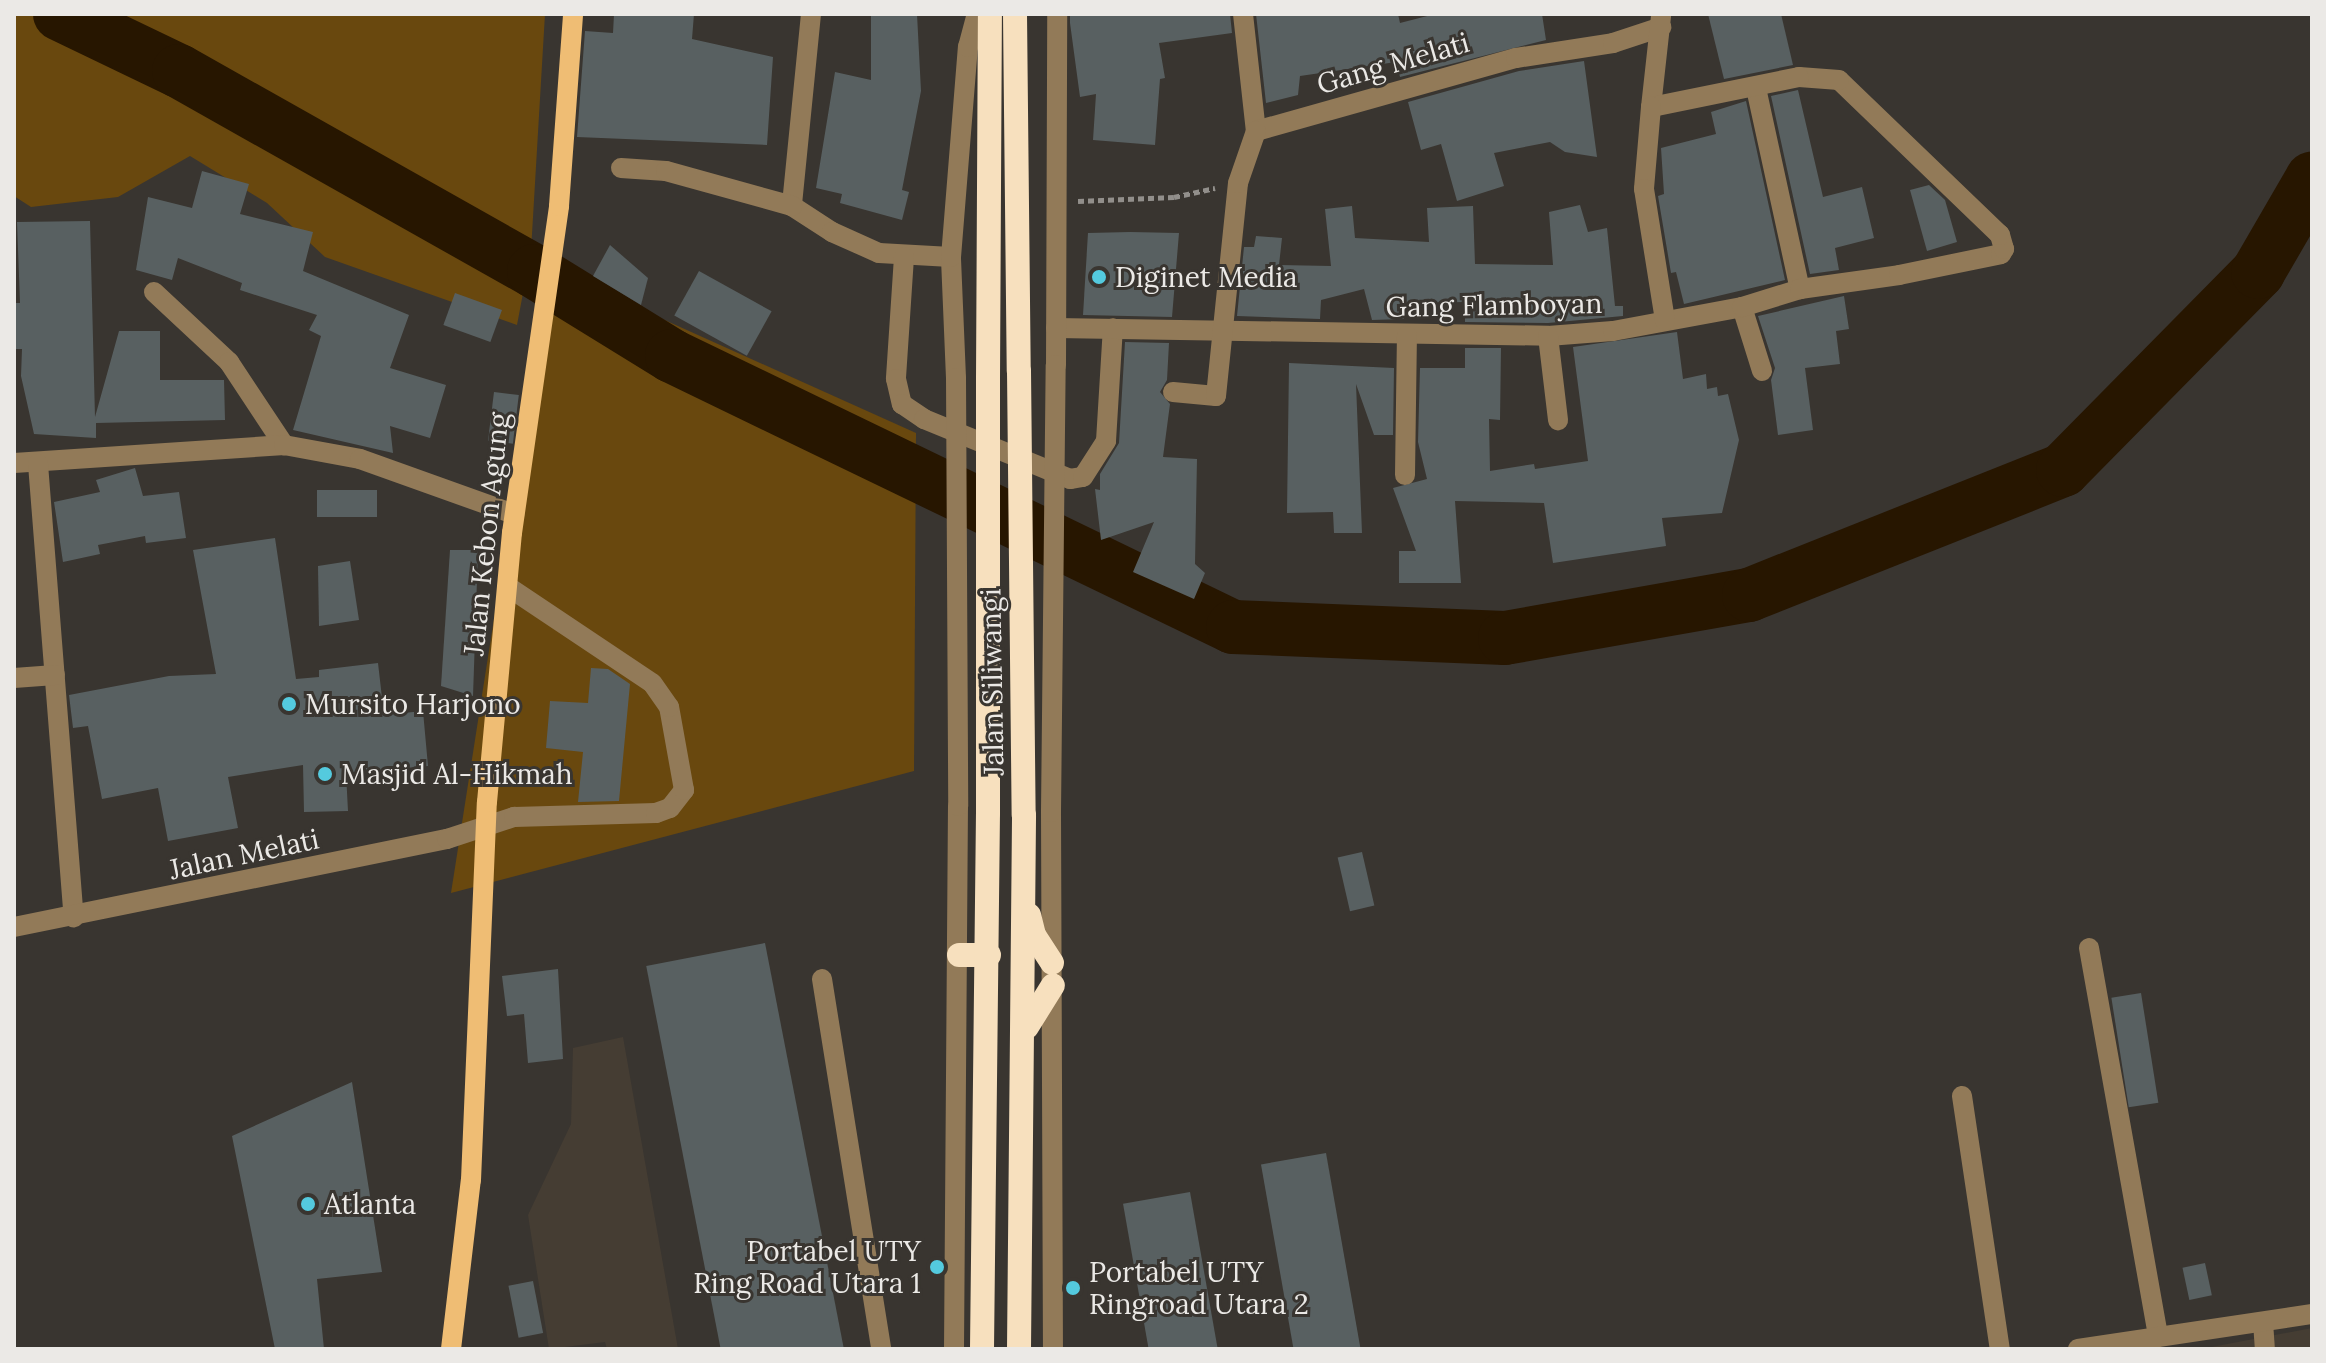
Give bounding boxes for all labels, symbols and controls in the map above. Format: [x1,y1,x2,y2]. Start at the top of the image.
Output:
street label: Gang Melati [1313,25,1473,101]
place label: Diginet Media [1115,260,1298,294]
marker: Diginet Media [1090,268,1108,286]
street label: Gang Flamboyan [1385,286,1603,324]
street label: Jalan Kebon Agung [457,411,515,657]
street label: Jalan Siliwangi [974,588,1010,776]
place label: Mursito Harjono [305,687,521,721]
marker: Mursito Harjono [280,695,298,713]
place label: Masjid Al-Hikmah [341,757,573,791]
marker: Masjid Al-Hikmah [316,765,334,783]
street label: Jalan Melati [166,822,322,886]
place label: Atlanta [324,1187,416,1221]
marker: Atlanta [299,1195,317,1213]
place label: Portabel UTY Ring Road Utara 1 [693,1234,921,1300]
place label: Portabel UTY Ringroad Utara 2 [1089,1255,1309,1321]
marker: Portabel UTY Ring Road Utara 1 [928,1258,946,1276]
marker: Portabel UTY Ringroad Utara 2 [1064,1279,1082,1297]

